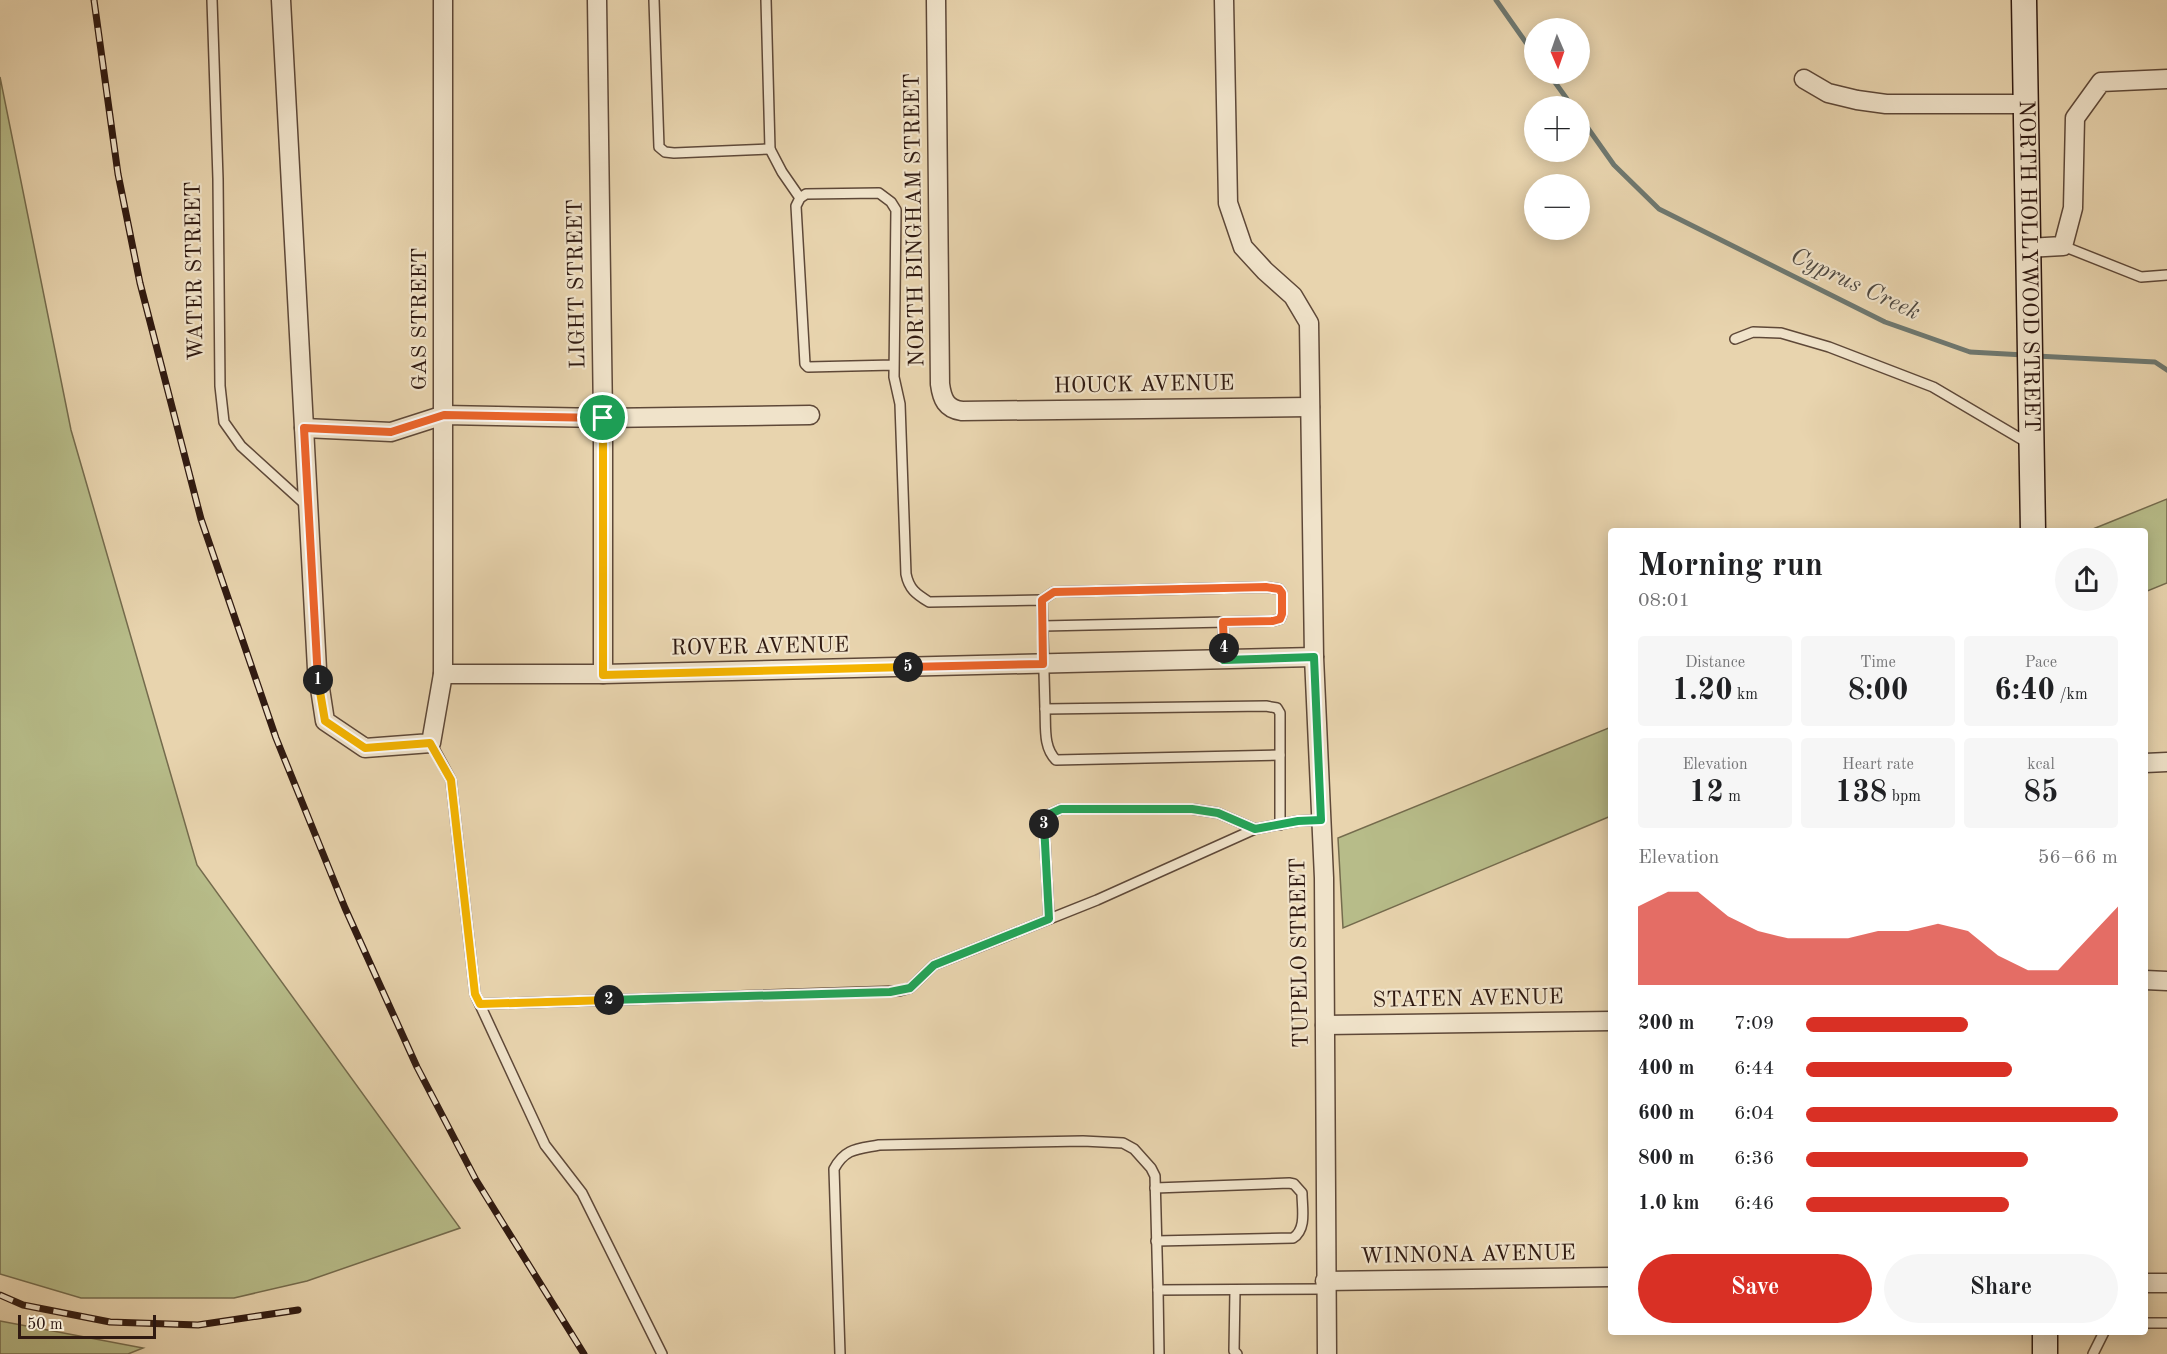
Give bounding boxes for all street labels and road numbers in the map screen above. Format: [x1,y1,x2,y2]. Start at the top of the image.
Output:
street label: NORTH BINGHAM STREET [901,73,929,367]
street label: NORTH HOLLYWOOD STREET [2015,100,2042,432]
street label: WATER STREET [182,181,208,361]
street label: LIGHT STREET [565,199,589,369]
street label: GAS STREET [409,248,431,390]
street label: HOUCK AVENUE [1053,372,1235,398]
street label: ROVER AVENUE [671,634,849,660]
street label: TUPELO STREET [1287,858,1313,1048]
street label: STATEN AVENUE [1372,986,1564,1012]
street label: WINNONA AVENUE [1360,1242,1576,1268]

